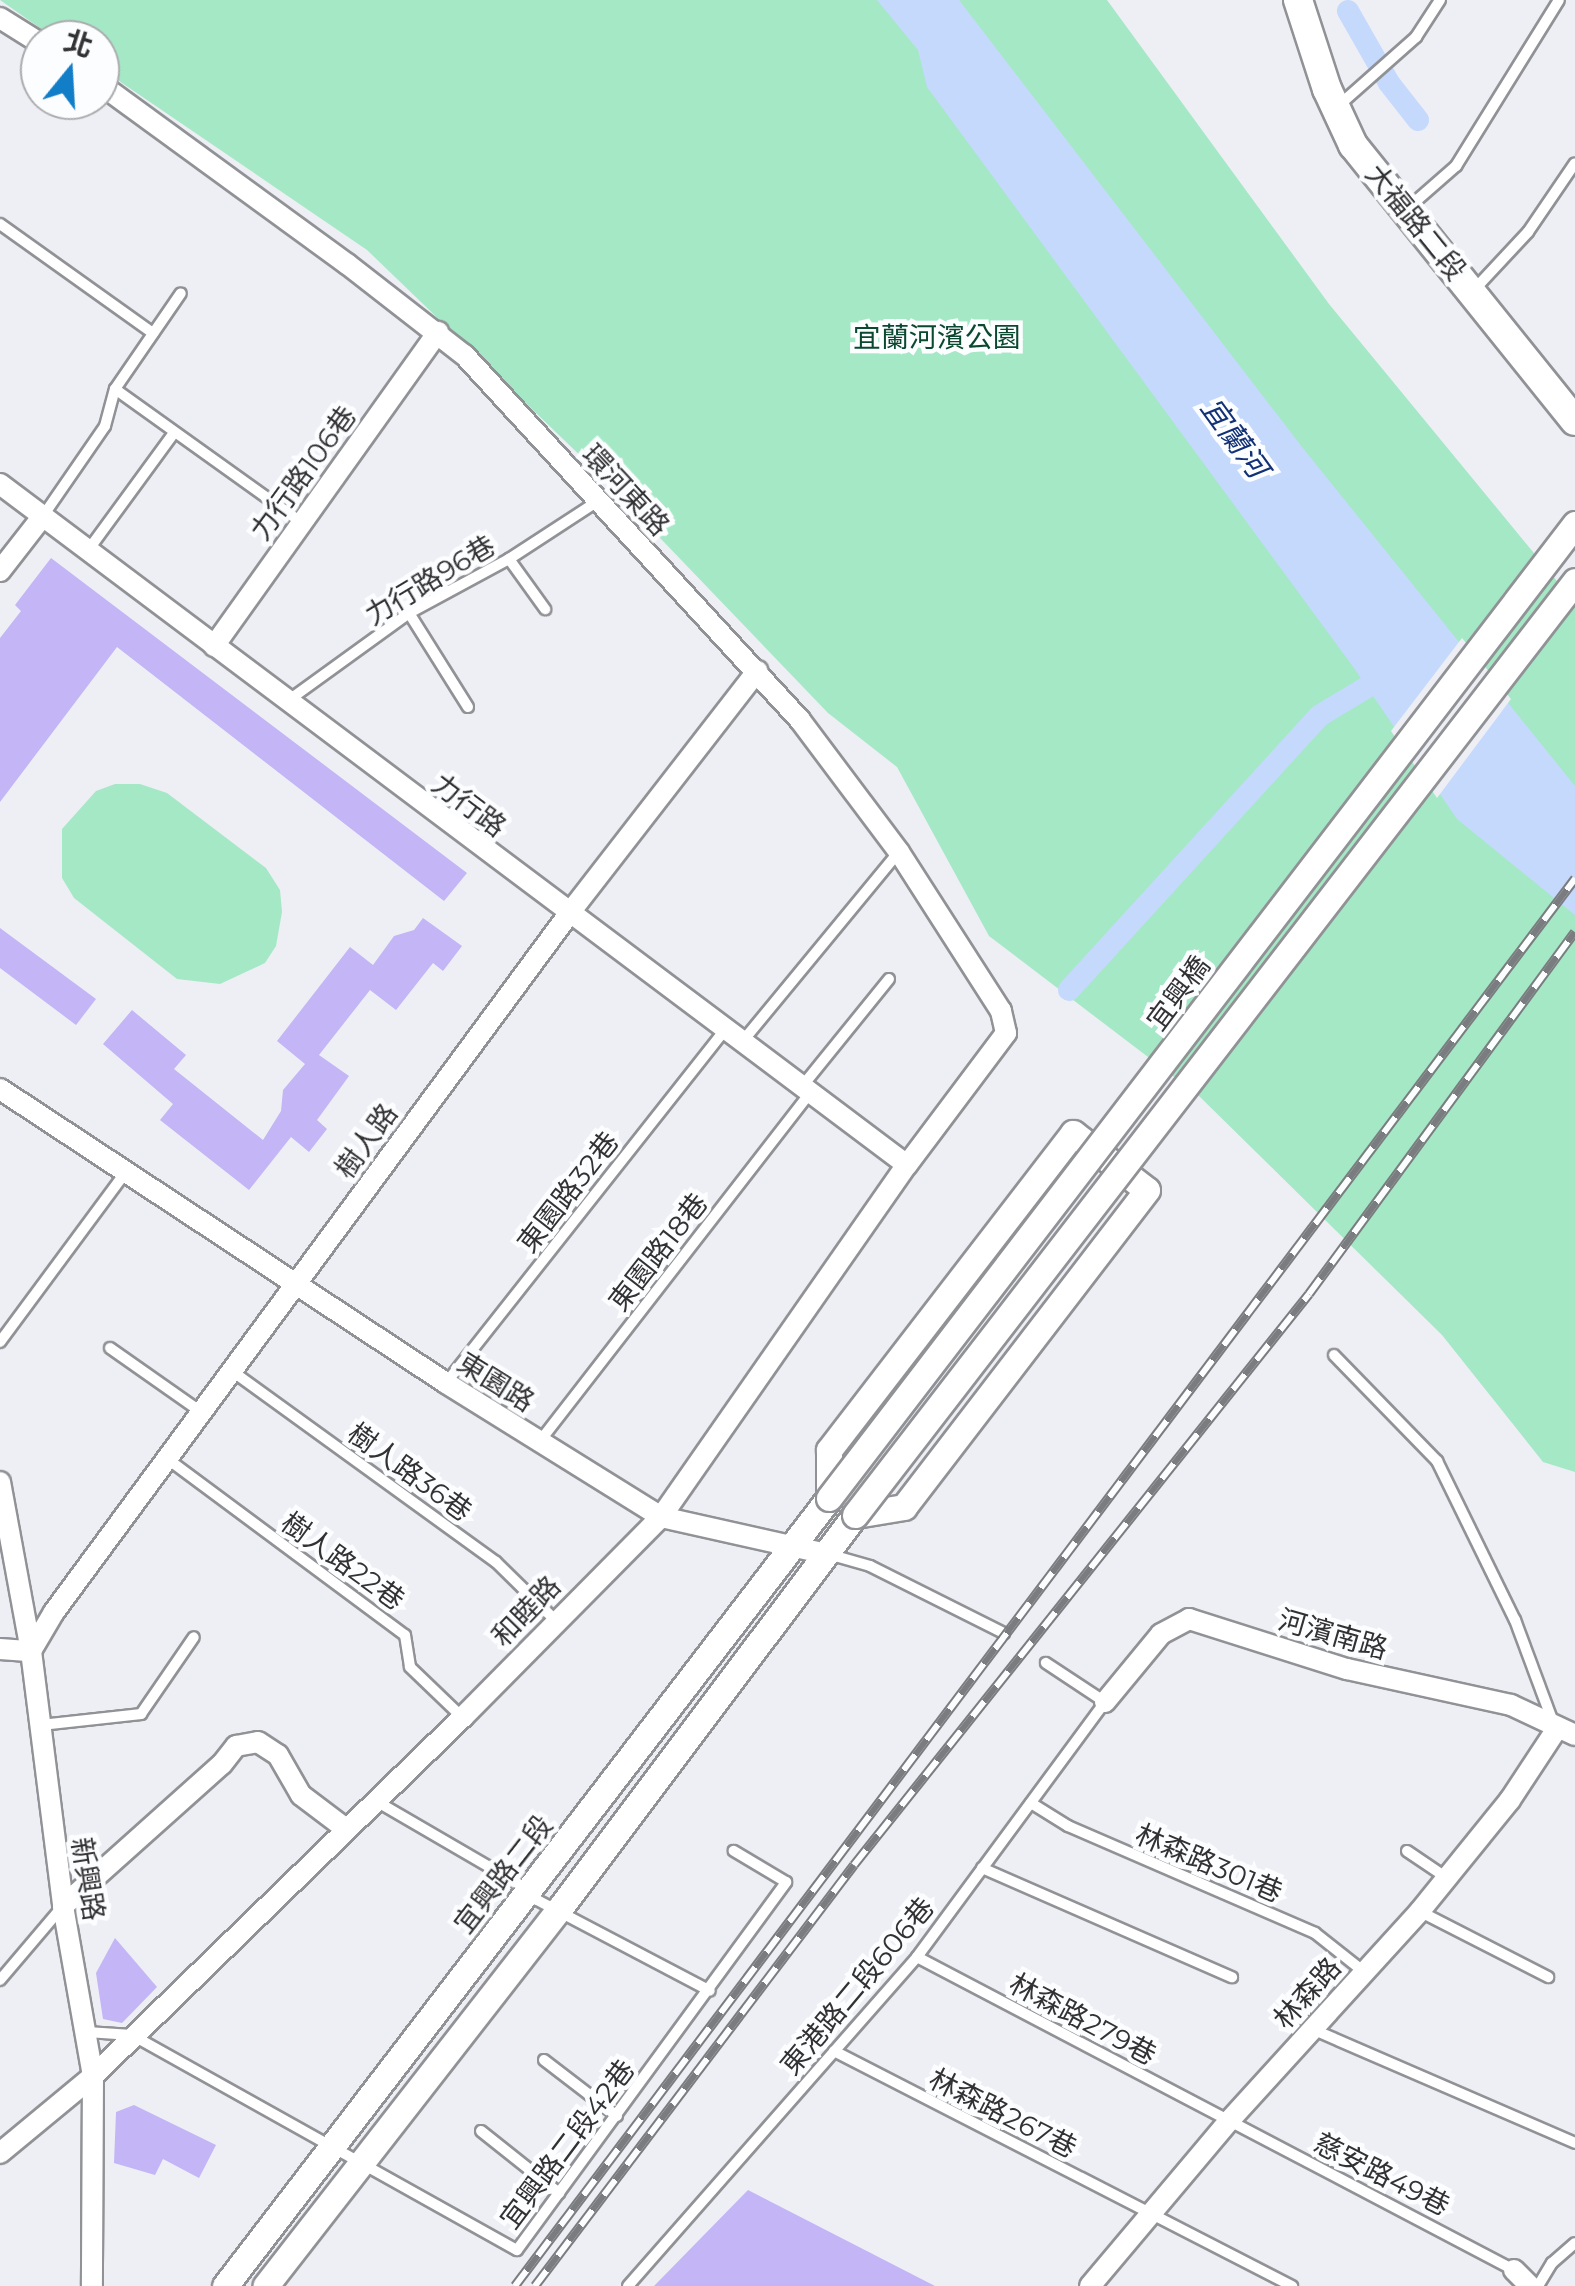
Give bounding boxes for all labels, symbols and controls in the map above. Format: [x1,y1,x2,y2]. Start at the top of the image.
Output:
north arrow [20,20,120,120]
text: 北 [60,23,97,64]
street label: 大福路二段 [1359,157,1473,287]
park label: 宜蘭河濱公園 [853,320,1021,354]
water label: 宜蘭河 [1193,391,1275,485]
street label: 力行路106巷 [243,399,363,547]
street label: 環河東路 [576,438,676,542]
street label: 力行路96巷 [359,528,501,632]
street label: 力行路 [425,766,513,844]
street label: 宜興橋 [1139,949,1217,1037]
street label: 樹人路 [328,1097,404,1185]
street label: 東園路32巷 [511,1125,625,1259]
street label: 東園路18巷 [602,1187,714,1317]
street label: 東園路 [451,1345,541,1419]
street label: 樹人路36巷 [342,1416,478,1528]
street label: 樹人路22巷 [275,1505,411,1617]
street label: 和睦路 [485,1569,567,1653]
street label: 河濱南路 [1275,1602,1391,1666]
street label: 宜興路二段 [447,1808,559,1940]
street label: 林森路301巷 [1130,1817,1288,1909]
street label: 新興路 [65,1835,111,1923]
street label: 東港路二段606巷 [773,1891,941,2081]
street label: 林森路 [1266,1951,1348,2035]
street label: 林森路279巷 [1004,1966,1162,2072]
street label: 宜興路二段42巷 [493,2053,641,2235]
street label: 林森路267巷 [924,2061,1082,2165]
street label: 慈安路49巷 [1309,2126,1455,2222]

